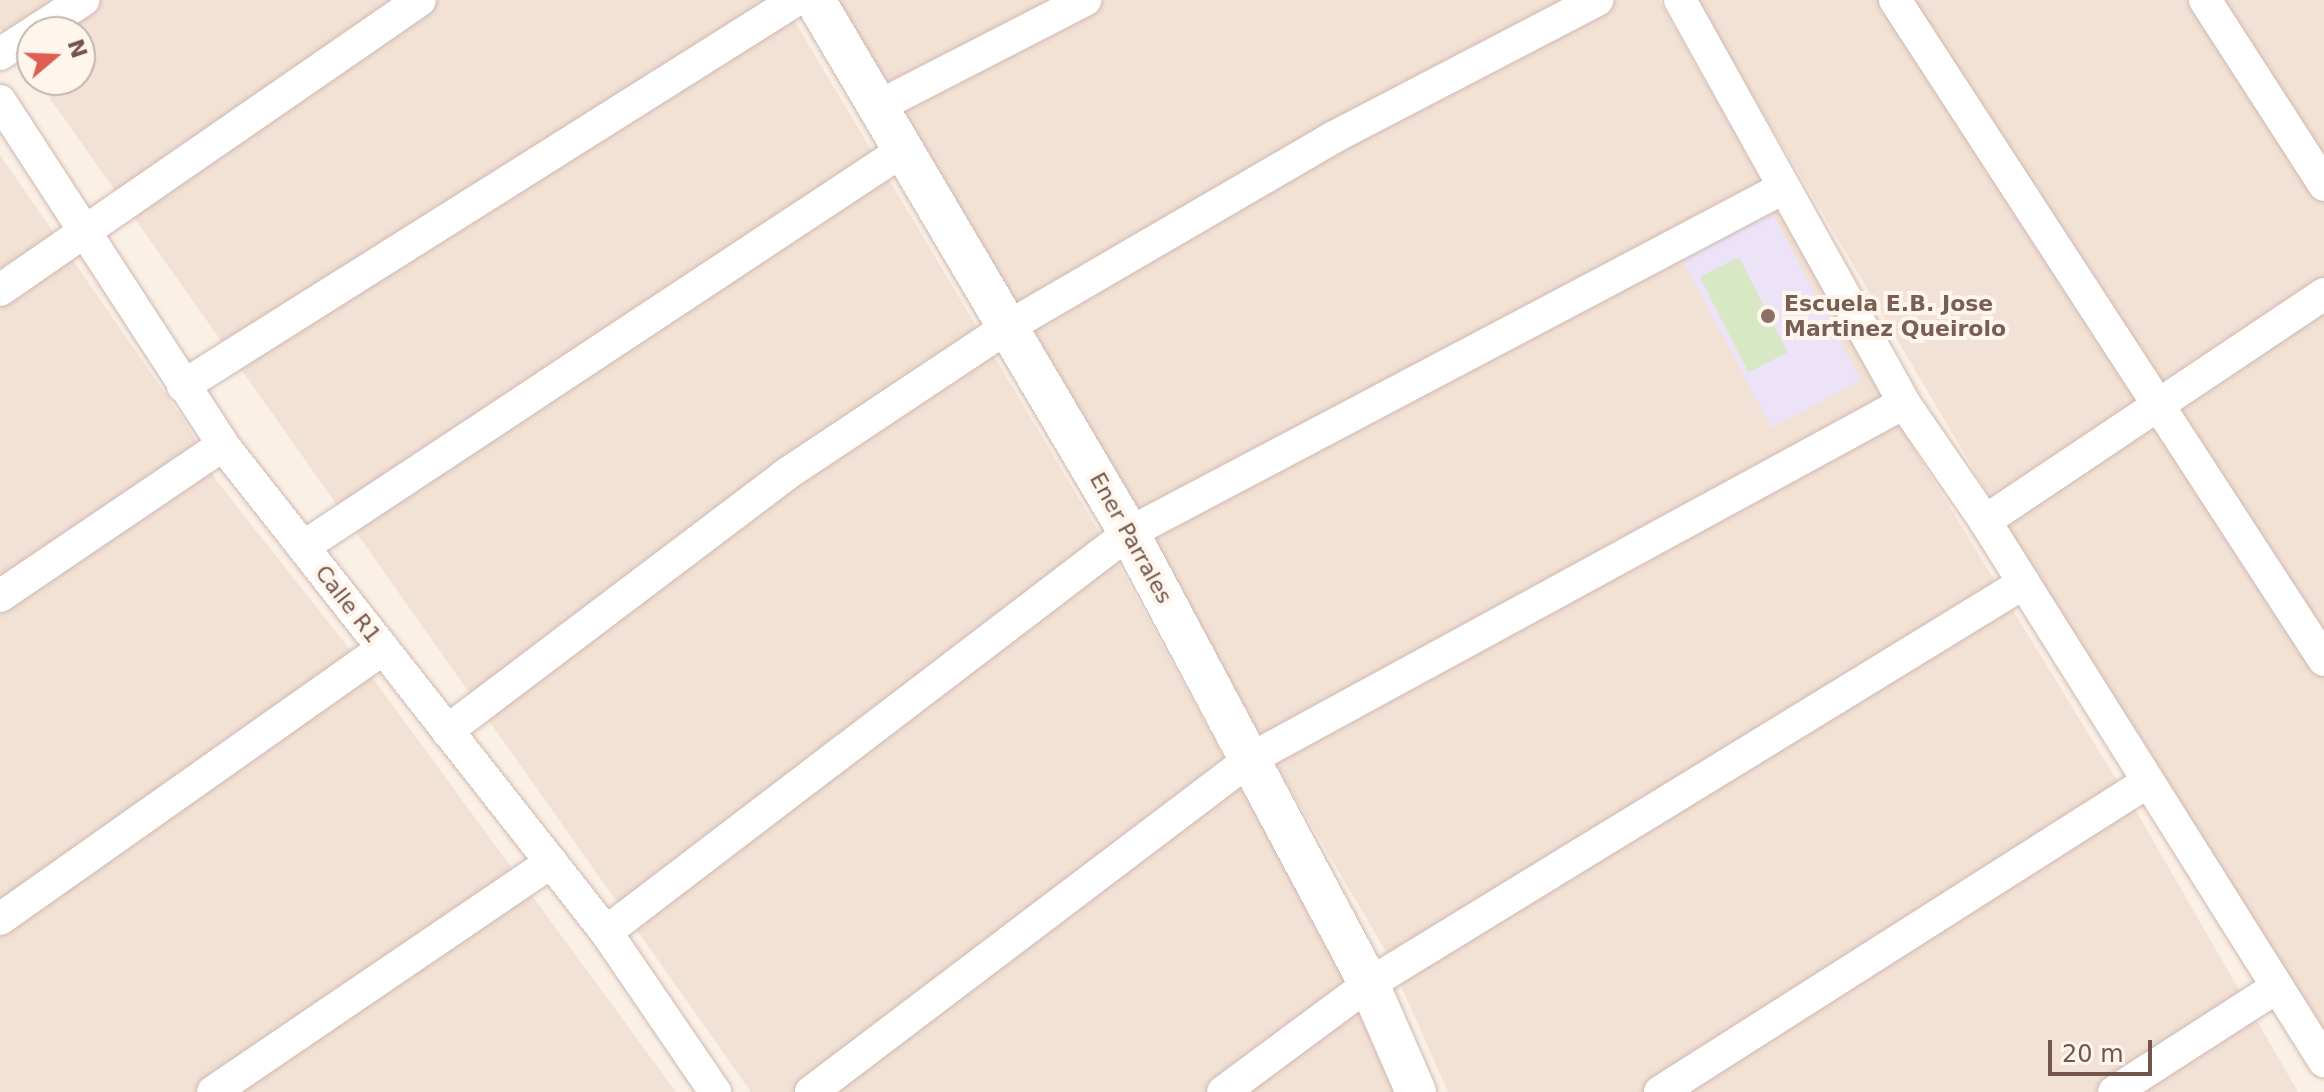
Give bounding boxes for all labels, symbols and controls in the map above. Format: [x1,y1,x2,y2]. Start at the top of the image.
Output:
north arrow [16,16,96,96]
text: N [62,36,92,61]
place label: Escuela E.B. Jose Martinez Queirolo [1784,290,2006,342]
marker: Escuela E.B. Jose Martinez Queirolo [1759,307,1777,325]
street label: Ener Parrales [1084,468,1178,608]
street label: Calle R1 [310,560,386,648]
scale bar [2052,1024,2156,1074]
text: 20 m [2062,1040,2124,1068]

